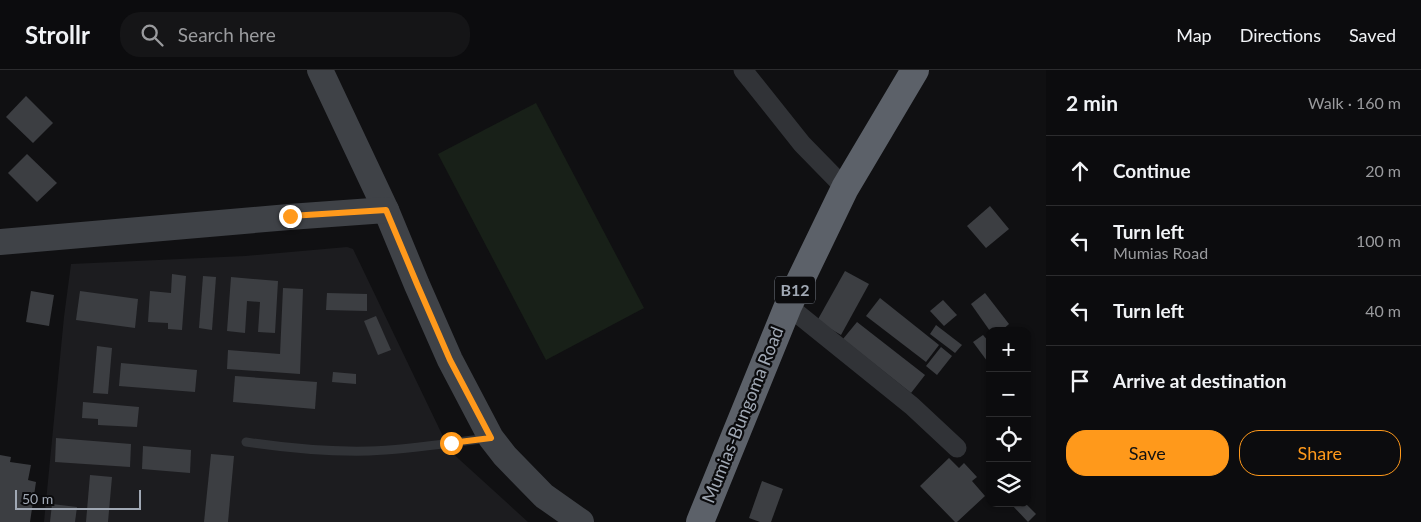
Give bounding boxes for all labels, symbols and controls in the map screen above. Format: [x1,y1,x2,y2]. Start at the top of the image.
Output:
search box [120,12,470,57]
text: Strollr [25,20,90,49]
icon: search [138,21,166,49]
text: Search here [178,23,276,46]
text: Map [1176,24,1212,46]
text: Directions [1240,24,1321,46]
text: Saved [1349,24,1396,46]
text: 2 min [1066,90,1118,115]
text: Walk · 160 m [1308,93,1401,112]
icon: ahead [1066,157,1094,185]
text: Continue [1113,159,1191,182]
text: 20 m [1365,161,1401,180]
route end [279,205,302,228]
text: Turn left [1113,220,1184,243]
icon: left [1066,227,1094,255]
text: 100 m [1356,231,1401,250]
text: Mumias Road [1113,243,1208,262]
road number: B12 [775,276,815,304]
icon: left [1066,297,1094,325]
text: Turn left [1113,299,1184,322]
text: 40 m [1365,301,1401,320]
street label: Mumias-Bungoma Road [697,323,788,506]
map controls [986,327,1031,507]
button: + [986,327,1031,372]
icon: arrive [1066,367,1094,395]
text: Arrive at destination [1113,369,1286,392]
button: − [986,372,1031,417]
button: locate [986,417,1031,462]
button: Save [1066,430,1229,476]
button: Share [1239,430,1401,476]
route start [440,432,463,455]
button: layers [986,462,1031,507]
scale bar [15,487,141,510]
text: 50 m [22,490,53,507]

